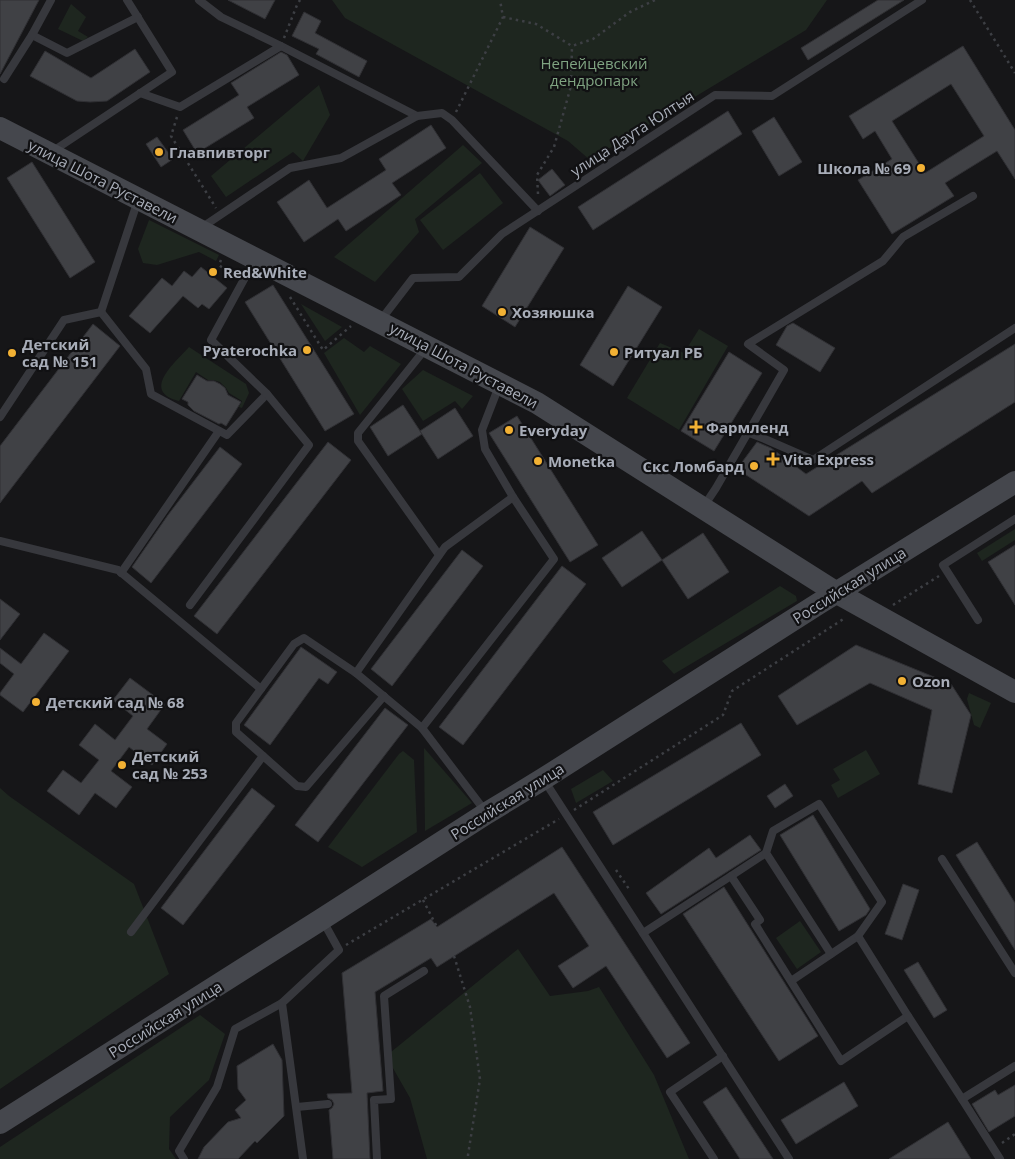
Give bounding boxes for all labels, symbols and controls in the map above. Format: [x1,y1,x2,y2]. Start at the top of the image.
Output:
park label: Непейцевский дендропарк [540,53,648,90]
street label: улица Даута Юлтыя [566,85,698,181]
street label: улица Шота Руставели [25,135,181,227]
place label: Главпивторг [169,142,270,162]
marker: Главпивторг [153,146,165,158]
place label: Школа № 69 [817,158,911,178]
marker: Школа № 69 [915,162,927,174]
place label: Red&White [223,262,307,282]
marker: Red&White [207,266,219,278]
place label: Хозяюшка [512,302,595,322]
marker: Хозяюшка [496,306,508,318]
street label: улица Шота Руставели [386,317,542,413]
place label: Детский сад № 151 [22,334,98,371]
place label: Pyaterochka [203,340,297,360]
place label: Ритуал РБ [624,342,703,362]
marker: Pyaterochka [301,344,313,356]
marker: Ритуал РБ [608,346,620,358]
marker: Детский сад № 151 [6,347,18,359]
place label: Фармленд [706,417,789,437]
place label: Everyday [519,420,588,440]
marker: Фармленд [690,421,702,433]
marker: Everyday [503,424,515,436]
place label: Vita Express [783,449,874,469]
place label: Monetka [548,451,615,471]
marker: Vita Express [767,453,779,465]
marker: Monetka [532,455,544,467]
place label: Скс Ломбард [643,456,744,476]
marker: Скс Ломбард [748,460,760,472]
street label: Российская улица [788,542,910,628]
place label: Ozon [912,671,950,691]
marker: Ozon [896,675,908,687]
place label: Детский сад № 68 [46,692,185,712]
marker: Детский сад № 68 [30,696,42,708]
place label: Детский сад № 253 [132,746,208,783]
street label: Российская улица [446,758,568,844]
marker: Детский сад № 253 [116,759,128,771]
street label: Российская улица [104,976,226,1062]

